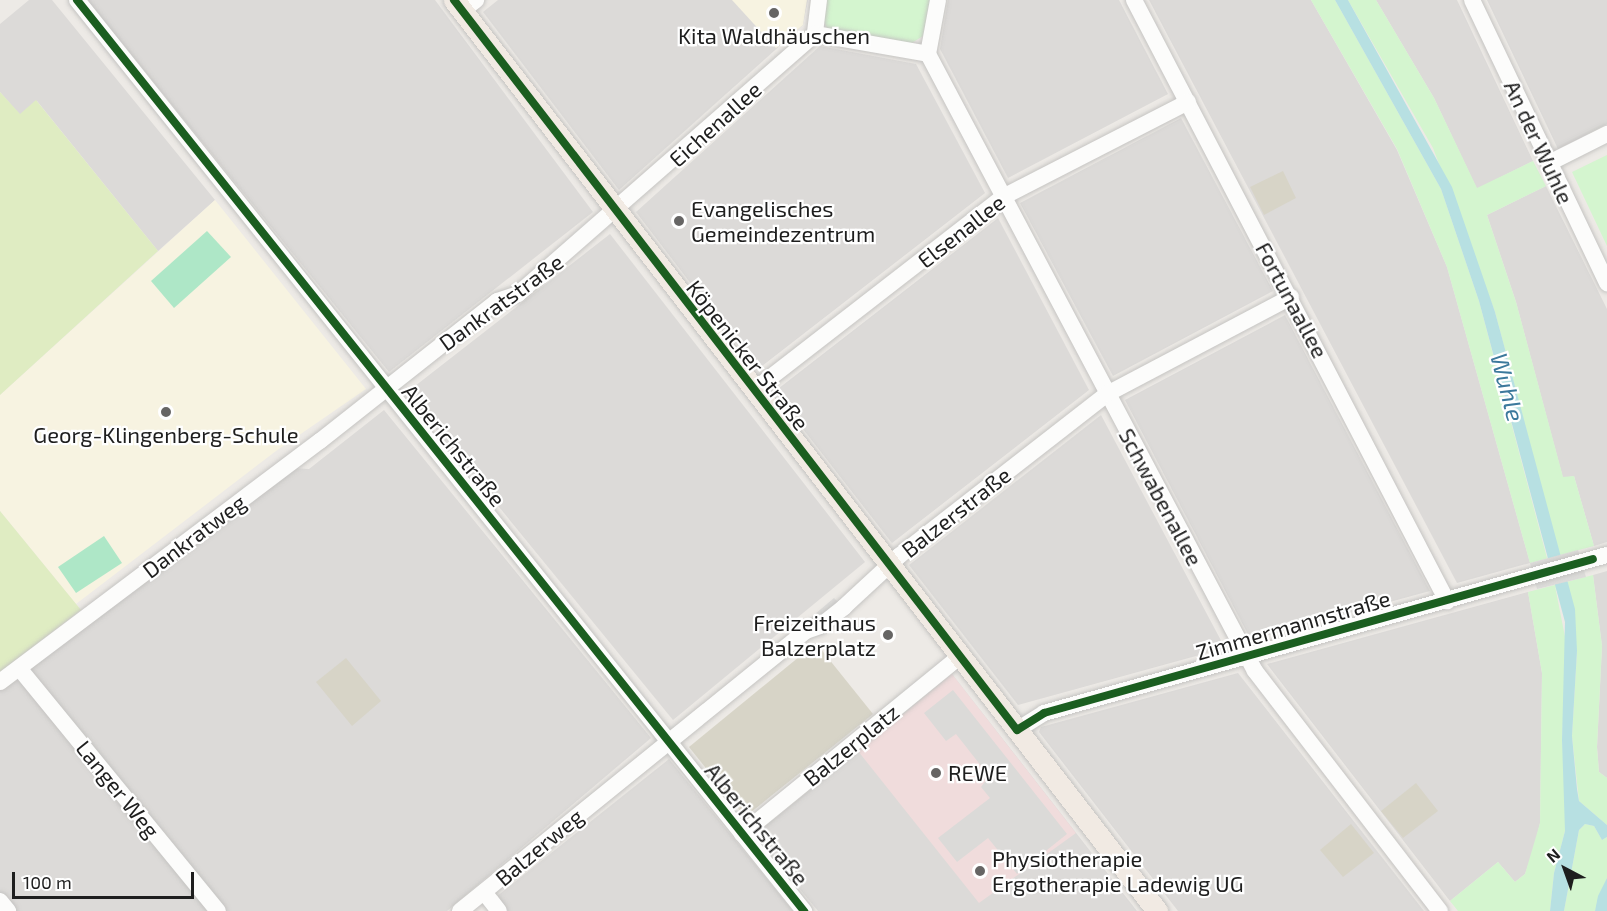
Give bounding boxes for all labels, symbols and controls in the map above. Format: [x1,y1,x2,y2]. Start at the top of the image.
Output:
marker: Kita Waldhäuschen [767,6,781,20]
place label: Kita Waldhäuschen [678,23,870,49]
street label: Eichenallee [664,76,766,172]
street label: An der Wuhle [1499,76,1579,208]
street label: Elsenallee [912,189,1010,273]
place label: Evangelisches Gemeindezentrum [691,195,875,246]
marker: Evangelisches Gemeindezentrum [672,214,686,228]
street label: Fortunaallee [1250,238,1334,362]
street label: Dankratstraße [434,248,568,356]
street label: Köpenicker Straße [681,275,815,435]
water label: Wuhle [1485,350,1531,424]
street label: Alberichstraße [397,379,511,511]
marker: Georg-Klingenberg-Schule [159,405,173,419]
place label: Georg-Klingenberg-Schule [33,422,299,448]
street label: Schwabenallee [1114,424,1208,570]
street label: Balzerstraße [896,461,1016,563]
street label: Dankratweg [137,489,251,583]
street label: Zimmermannstraße [1193,585,1393,665]
place label: Freizeithaus Balzerplatz [753,609,876,660]
marker: Freizeithaus Balzerplatz [881,628,895,642]
street label: Balzerplatz [798,699,904,791]
street label: Langer Weg [70,735,166,843]
street label: Alberichstraße [700,758,814,890]
place label: REWE [948,760,1007,786]
marker: REWE [929,766,943,780]
street label: Balzerweg [490,803,588,891]
north arrow [1535,839,1595,899]
text: N [1542,844,1563,866]
place label: Physiotherapie Ergotherapie Ladewig UG [992,845,1244,896]
scale bar [15,860,196,898]
marker: Physiotherapie Ergotherapie Ladewig UG [973,864,987,878]
text: 100 m [23,871,72,893]

